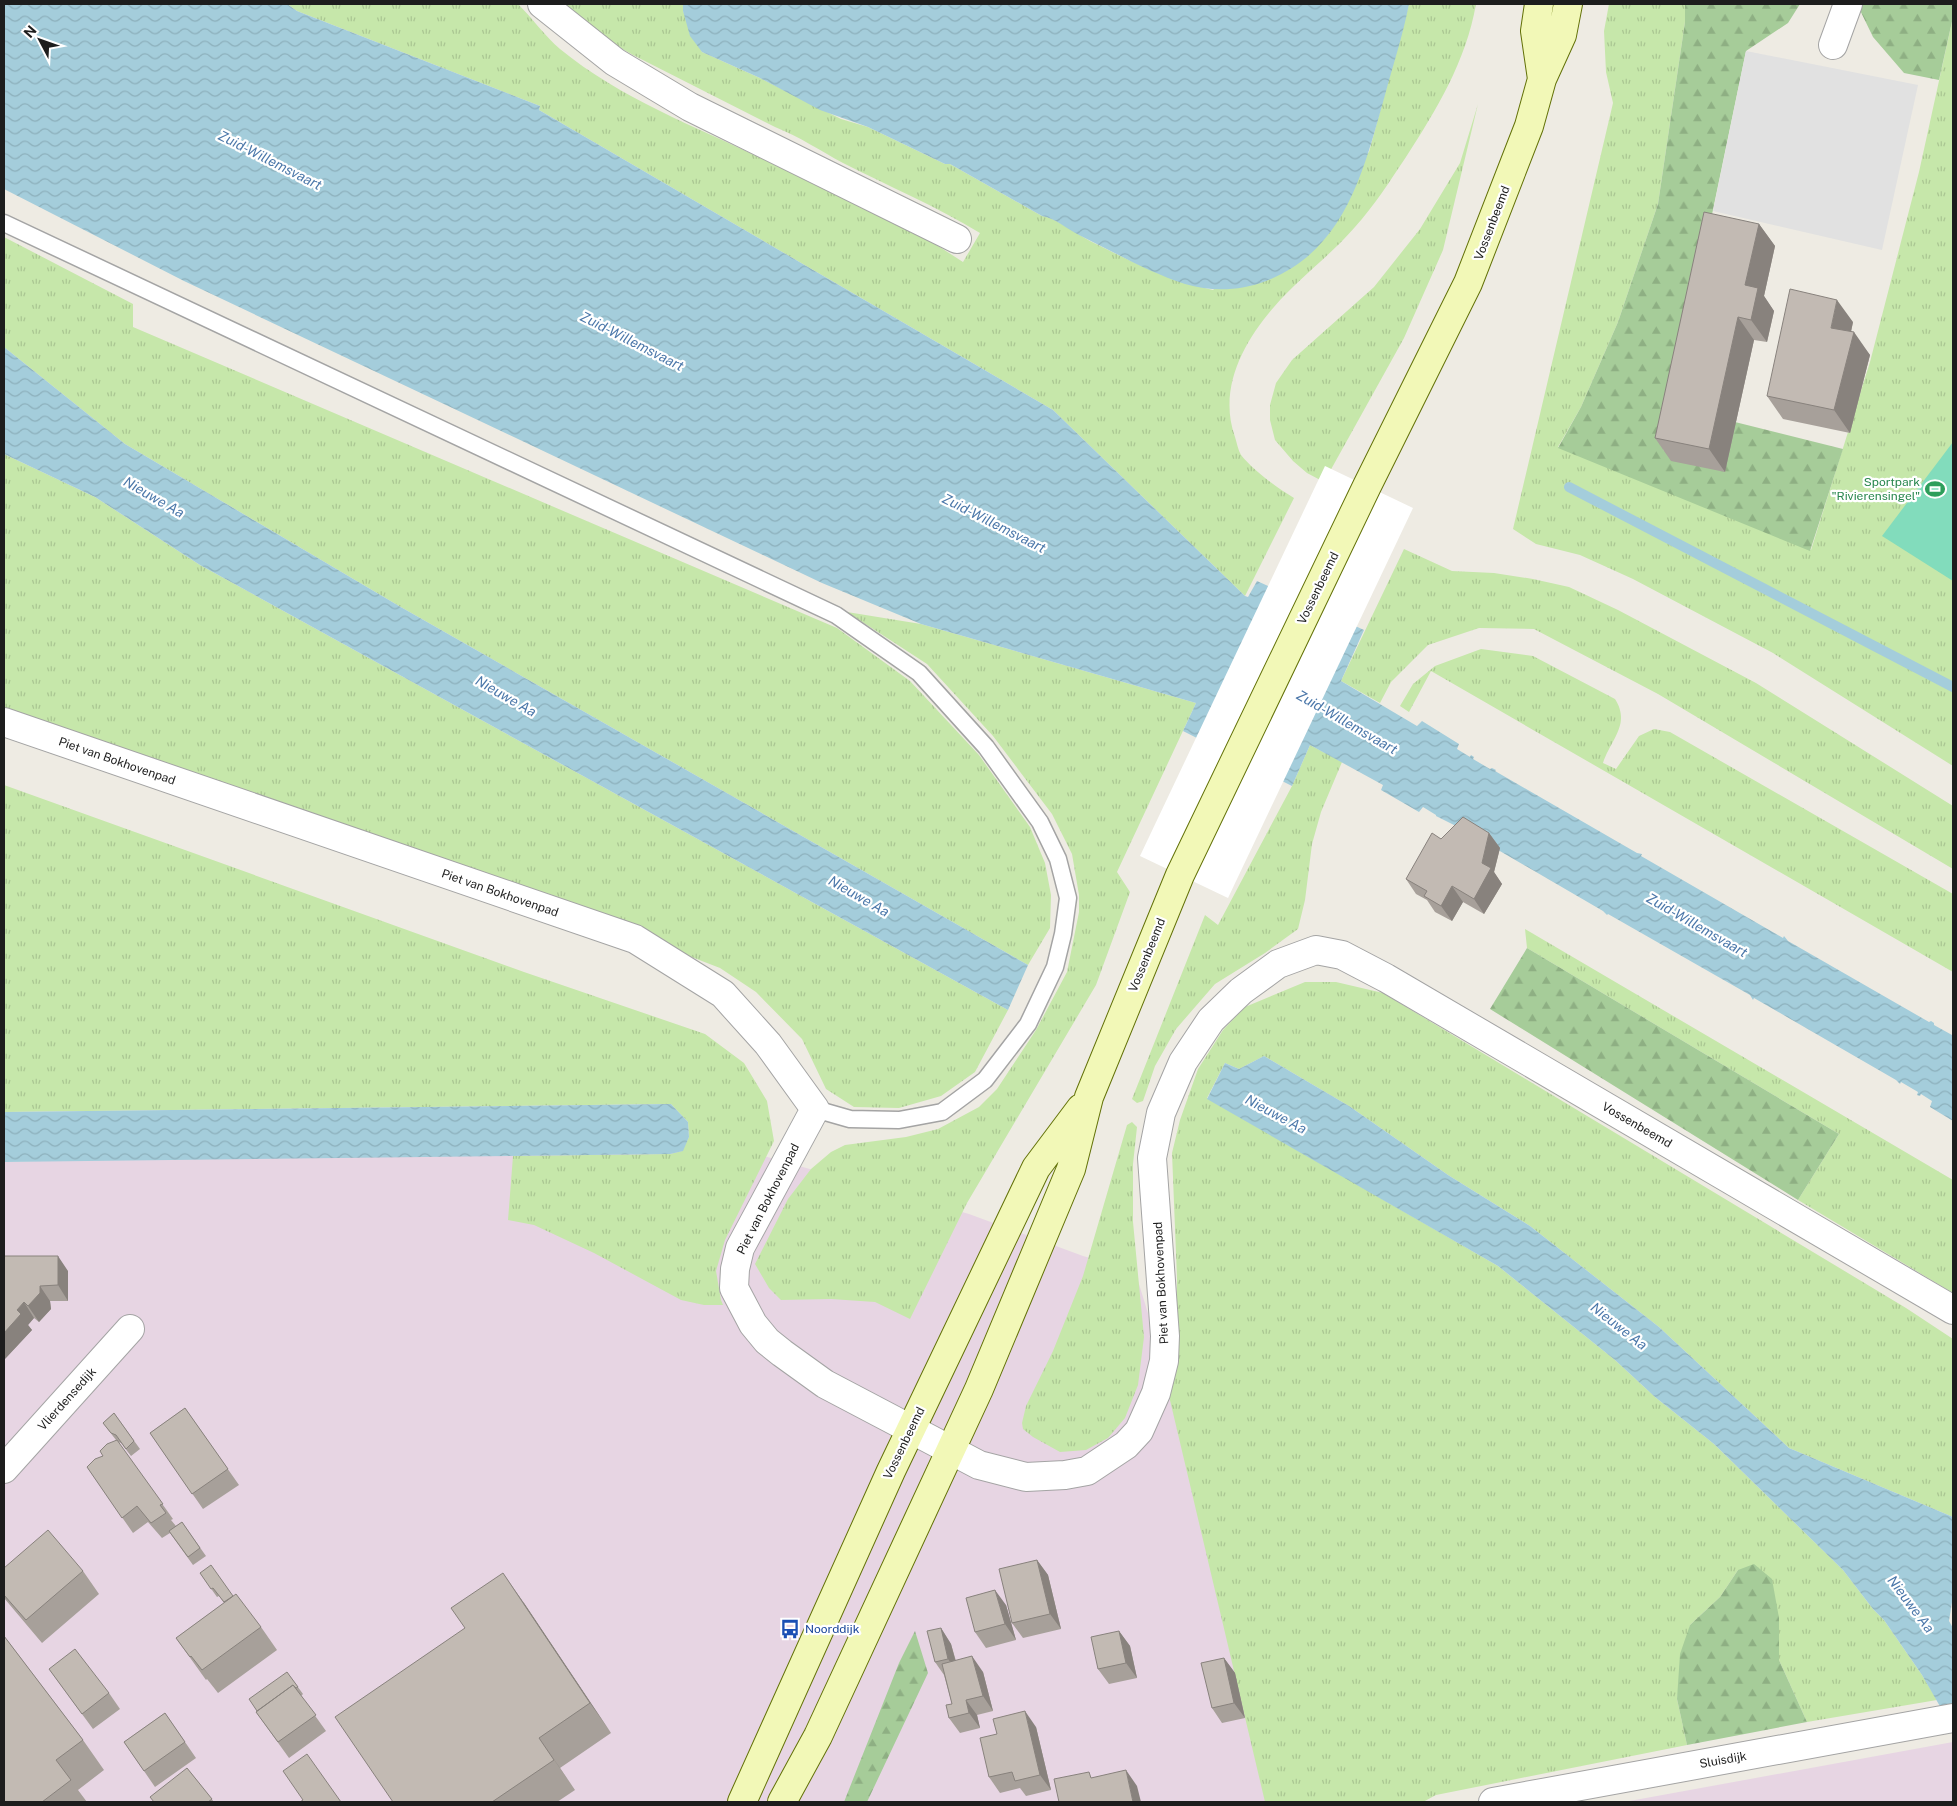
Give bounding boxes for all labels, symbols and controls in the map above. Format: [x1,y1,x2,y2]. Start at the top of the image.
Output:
north arrow [15,15,65,65]
text: N [21,22,40,41]
water label: Zuid-Willemsvaart [216,127,325,193]
street label: Vossenbeemd [1471,184,1513,262]
water label: Zuid-Willemsvaart [578,308,687,374]
water label: Nieuwe Aa [121,473,187,521]
place label: Sportpark "Rivierensingel" [1831,475,1920,503]
sports icon: Sportpark "Rivierensingel" [1924,478,1946,500]
water label: Zuid-Willemsvaart [940,490,1049,556]
street label: Vossenbeemd [1295,550,1341,626]
water label: Nieuwe Aa [473,672,539,720]
water label: Zuid-Willemsvaart [1294,687,1401,758]
street label: Piet van Bokhovenpad [57,734,177,788]
street label: Piet van Bokhovenpad [440,866,560,920]
water label: Nieuwe Aa [826,872,892,920]
water label: Zuid-Willemsvaart [1644,890,1751,961]
street label: Vossenbeemd [1126,916,1168,994]
water label: Nieuwe Aa [1243,1091,1309,1137]
street label: Vossenbeemd [1600,1099,1674,1151]
street label: Piet van Bokhovenpad [734,1141,802,1257]
street label: Piet van Bokhovenpad [1151,1221,1171,1345]
water label: Nieuwe Aa [1588,1299,1650,1353]
street label: Vlierdensedijk [35,1364,99,1433]
street label: Vossenbeemd [881,1405,927,1481]
water label: Nieuwe Aa [1884,1572,1938,1636]
bus stop icon: Noorddijk [779,1618,801,1640]
place label: Noorddijk [805,1622,860,1636]
street label: Sluisdijk [1698,1749,1748,1771]

